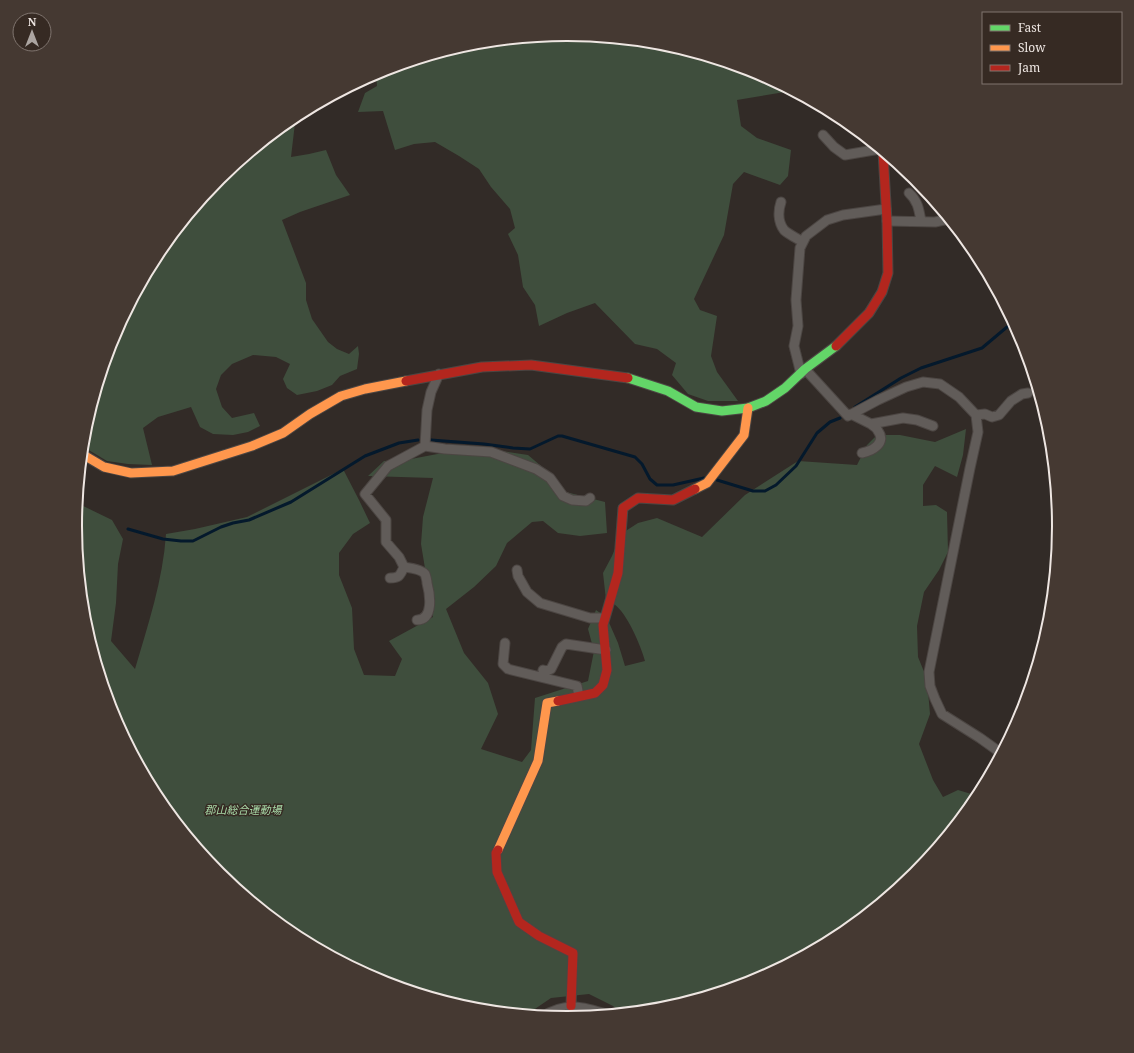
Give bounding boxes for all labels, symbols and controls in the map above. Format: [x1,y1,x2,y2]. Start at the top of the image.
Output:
north arrow [12,12,52,52]
legend [982,12,1122,84]
text: N [28,14,37,29]
text: Fast [1018,19,1041,36]
text: Slow [1018,39,1046,56]
text: Jam [1017,59,1040,76]
park label: 郡山総合運動場 [205,802,283,817]

